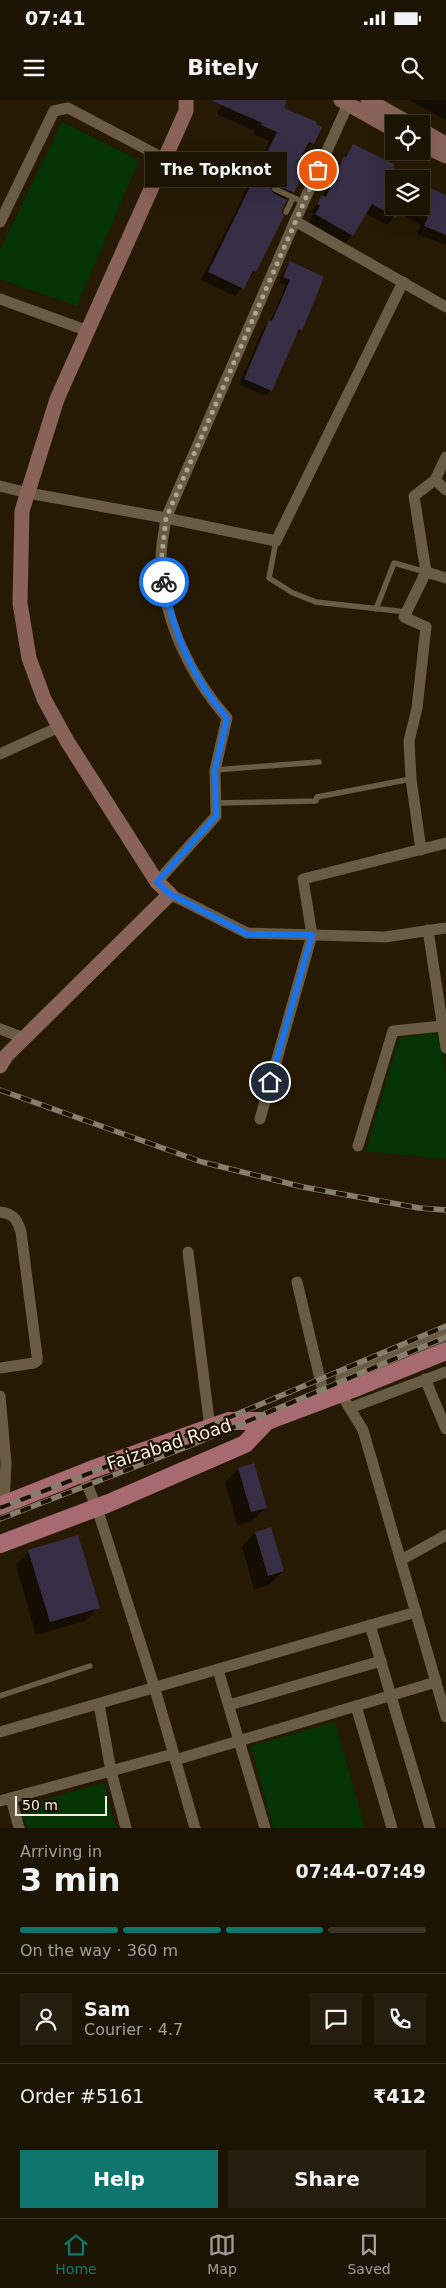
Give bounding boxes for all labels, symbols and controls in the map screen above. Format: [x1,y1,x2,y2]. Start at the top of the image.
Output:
text: 07:41 [25,7,85,29]
icon: menu [20,54,48,82]
icon: search [398,54,426,82]
text: Bitely [187,55,259,80]
map controls [385,115,430,215]
button: locate [385,115,430,160]
pin [297,149,339,191]
callout: The Topknot [146,152,288,188]
icon: bag [304,156,332,184]
text: The Topknot [161,160,271,179]
button: layers [385,170,430,215]
courier [139,557,189,607]
icon: bike [150,568,178,596]
pin [249,1061,291,1103]
icon: home [256,1068,284,1096]
street label: Faizabad Road [104,1414,234,1474]
scale bar [15,1793,108,1816]
text: 50 m [22,1797,58,1813]
text: Arriving in [20,1842,102,1861]
text: 07:44–07:49 [296,1860,426,1882]
text: 3 min [20,1861,121,1899]
text: On the way · 360 m [20,1941,178,1960]
button: person [20,1993,72,2045]
button: chat [310,1993,362,2045]
button: phone [374,1993,426,2045]
text: Sam [84,1998,130,2020]
text: Courier · 4.7 [84,2020,183,2039]
text: Order #5161 [20,2085,144,2107]
text: ₹412 [373,2085,426,2107]
button: Help [20,2150,218,2208]
button: Share [228,2150,426,2208]
tab: Home [55,2231,97,2277]
tab: Map [207,2231,237,2277]
tab: Saved [347,2231,391,2277]

